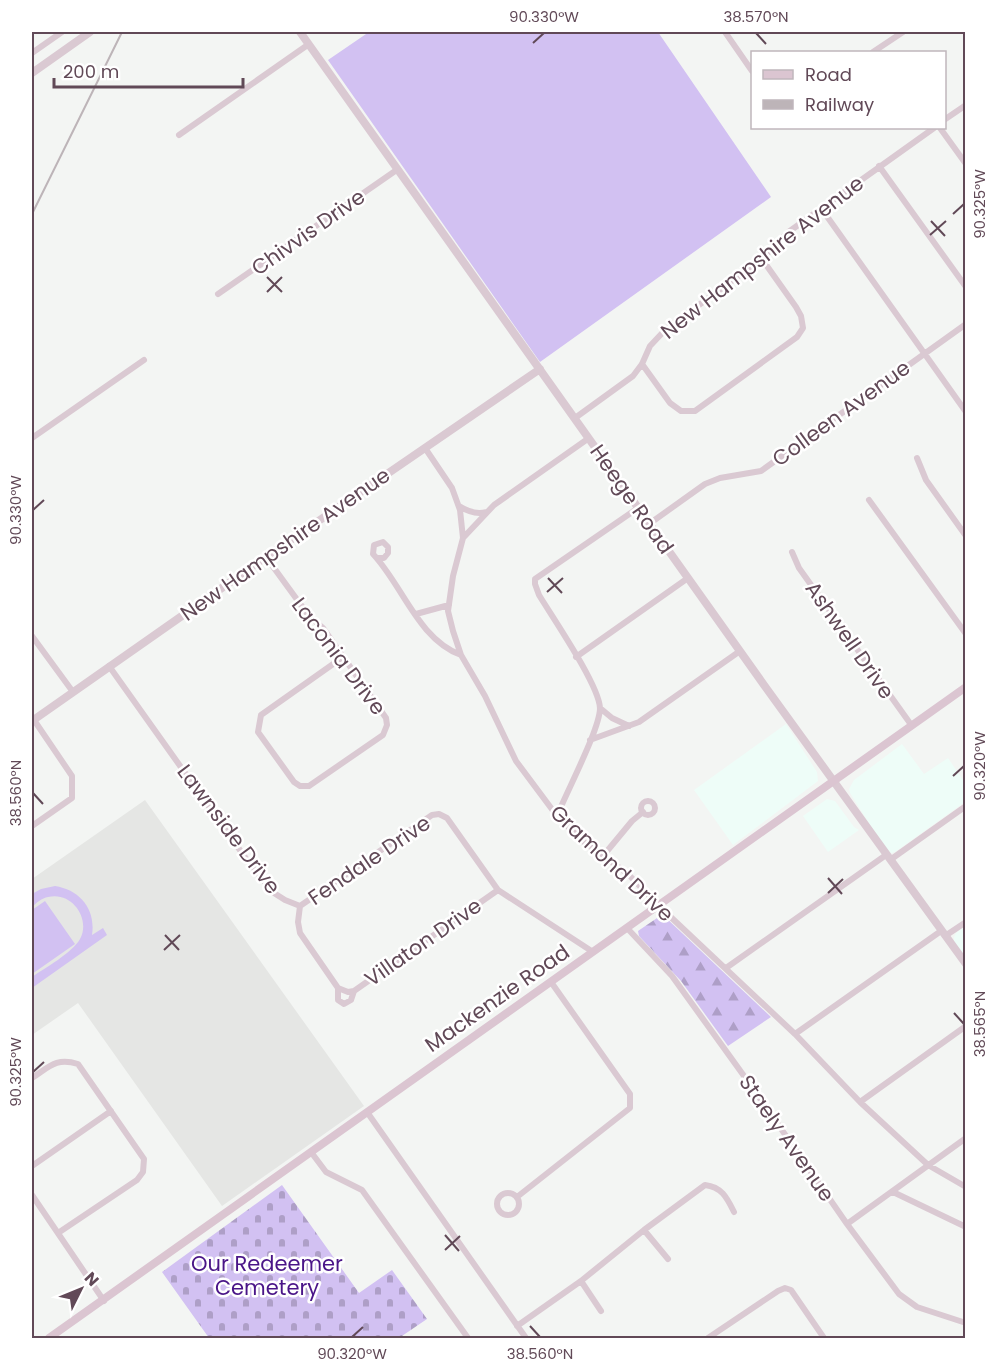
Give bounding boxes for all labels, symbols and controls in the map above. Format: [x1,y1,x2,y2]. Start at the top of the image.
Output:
text: 90.330°W [509,6,579,27]
text: 38.570°N [723,6,789,27]
scale bar [54,51,243,89]
legend [751,51,946,129]
text: 200 m [63,59,119,84]
text: Road [805,62,852,87]
text: Railway [805,92,874,117]
street label: New Hampshire Avenue [655,169,869,345]
text: 90.325°W [969,169,990,239]
street label: Chivvis Drive [245,182,371,282]
street label: Colleen Avenue [766,353,916,473]
street label: Heege Road [583,438,681,560]
street label: New Hampshire Avenue [174,460,396,628]
text: 90.330°W [5,475,26,545]
street label: Ashwell Drive [799,575,901,705]
street label: Laconia Drive [285,591,393,721]
text: 90.320°W [969,731,990,801]
street label: Lawnside Drive [171,758,287,900]
text: 38.560°N [5,760,26,826]
street label: Gramond Drive [544,798,680,928]
street label: Fendale Drive [302,808,436,912]
street label: Villaton Drive [359,891,487,993]
street label: Mackenzie Road [419,937,575,1059]
text: 38.565°N [969,991,990,1057]
text: 90.325°W [5,1037,26,1107]
street label: Staely Avenue [732,1069,842,1207]
park label: Our Redeemer Cemetery [191,1249,343,1302]
north arrow [51,1259,111,1319]
text: N [79,1267,104,1291]
text: 90.320°W [317,1343,387,1364]
text: 38.560°N [507,1343,573,1364]

